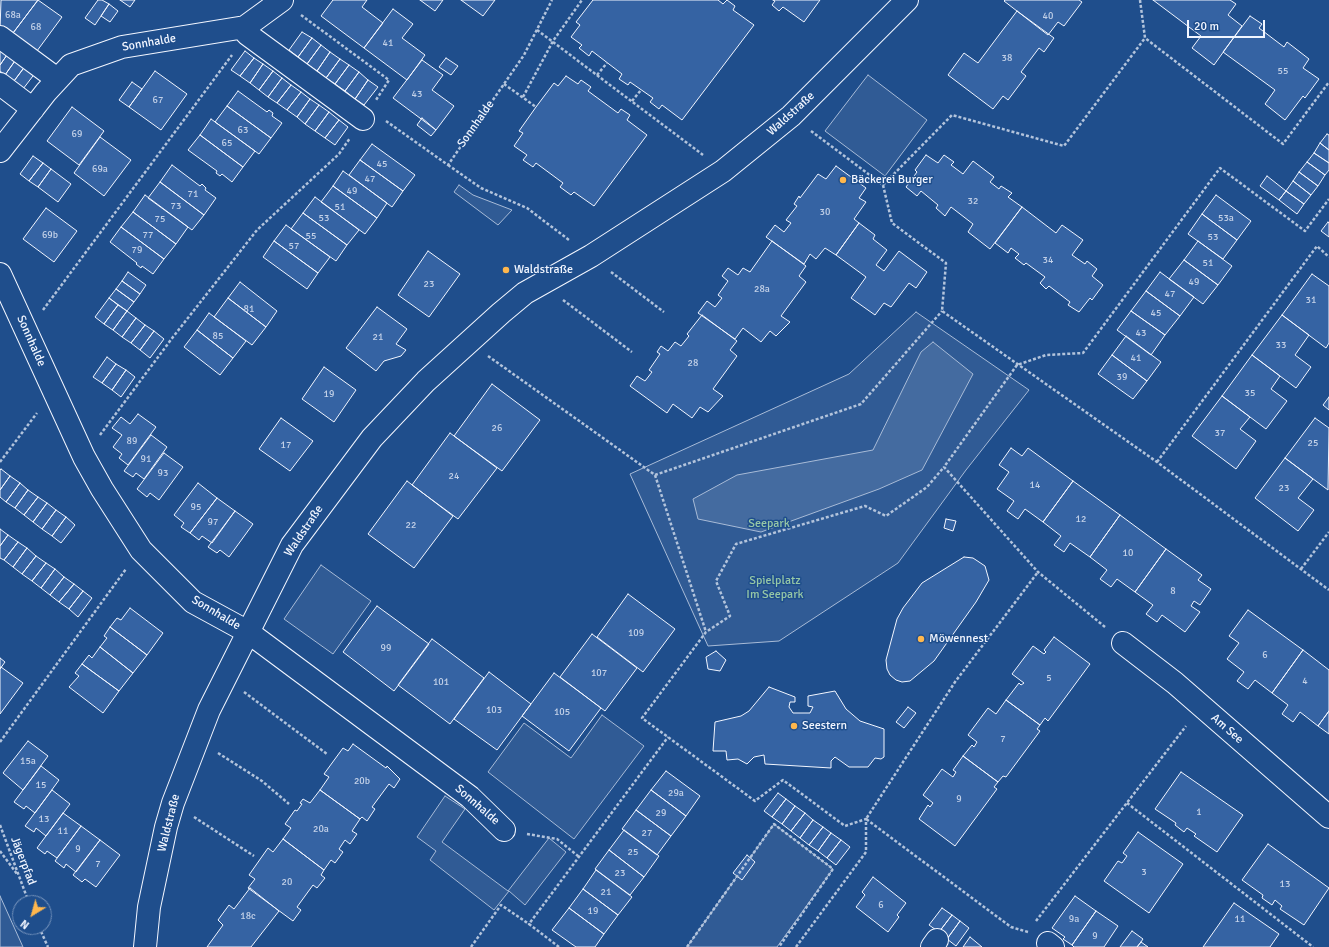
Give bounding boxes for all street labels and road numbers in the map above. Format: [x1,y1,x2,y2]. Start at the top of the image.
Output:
street label: Sonnhalde [121,31,177,55]
street label: Waldstraße [764,89,818,139]
street label: Sonnhalde [454,98,498,150]
street label: Sonnhalde [13,313,49,369]
street label: Waldstraße [282,502,326,560]
street label: Sonnhalde [189,593,243,633]
street label: Am See [1208,711,1246,747]
street label: Sonnhalde [452,782,502,828]
street label: Waldstraße [155,793,183,853]
street label: Jägerpfad [7,835,39,887]

